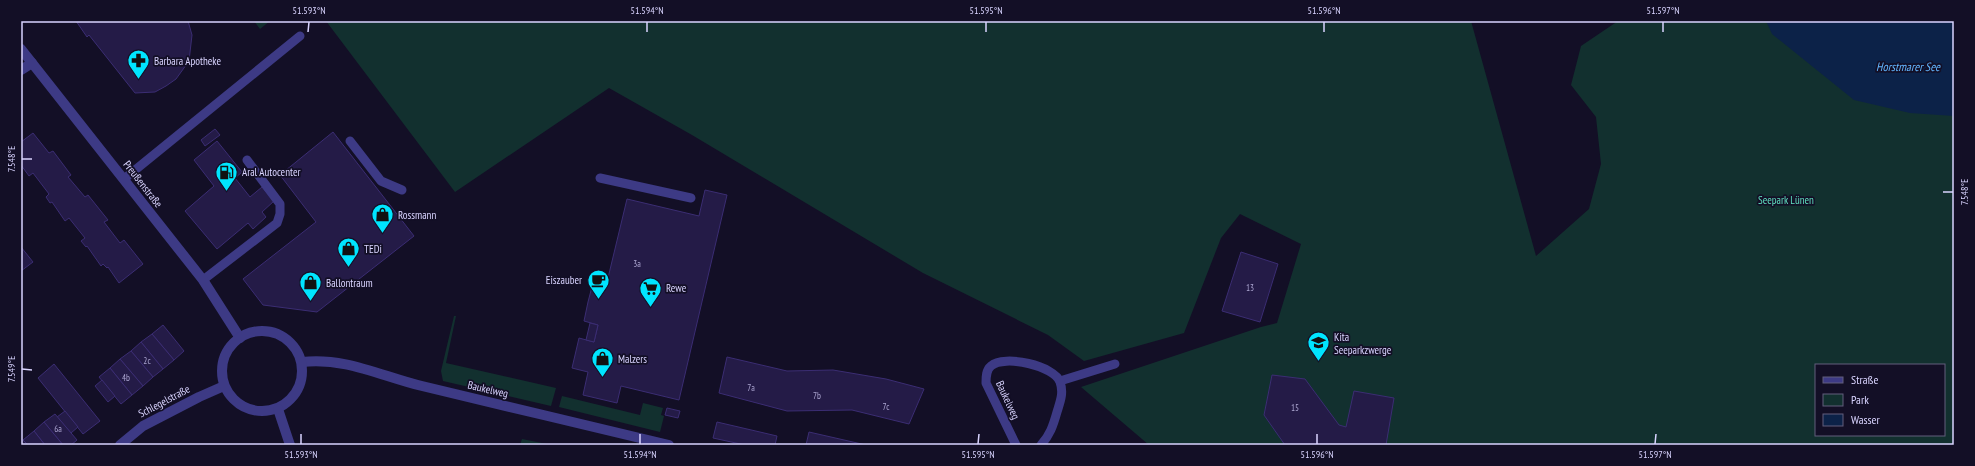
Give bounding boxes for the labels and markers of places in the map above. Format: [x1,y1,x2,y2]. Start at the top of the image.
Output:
pharmacy icon: Barbara Apotheke [126,48,152,81]
place label: Barbara Apotheke [154,54,222,68]
fuel station icon: Aral Autocenter [214,159,240,192]
place label: Aral Autocenter [242,165,300,179]
shop icon: Rossmann [370,202,396,235]
place label: Rossmann [398,208,436,222]
shop icon: TEDi [336,236,362,269]
place label: TEDi [364,242,382,256]
cafe icon: Eiszauber [585,267,611,300]
shop icon: Ballontraum [298,270,324,303]
place label: Eiszauber [546,273,582,287]
supermarket icon: Rewe [637,275,663,308]
place label: Ballontraum [326,276,373,290]
place label: Rewe [666,281,687,295]
school or university icon: Kita Seeparkzwerge [1306,330,1332,363]
place label: Kita Seeparkzwerge [1334,330,1392,357]
shop icon: Malzers [589,346,615,379]
place label: Malzers [618,352,647,366]

